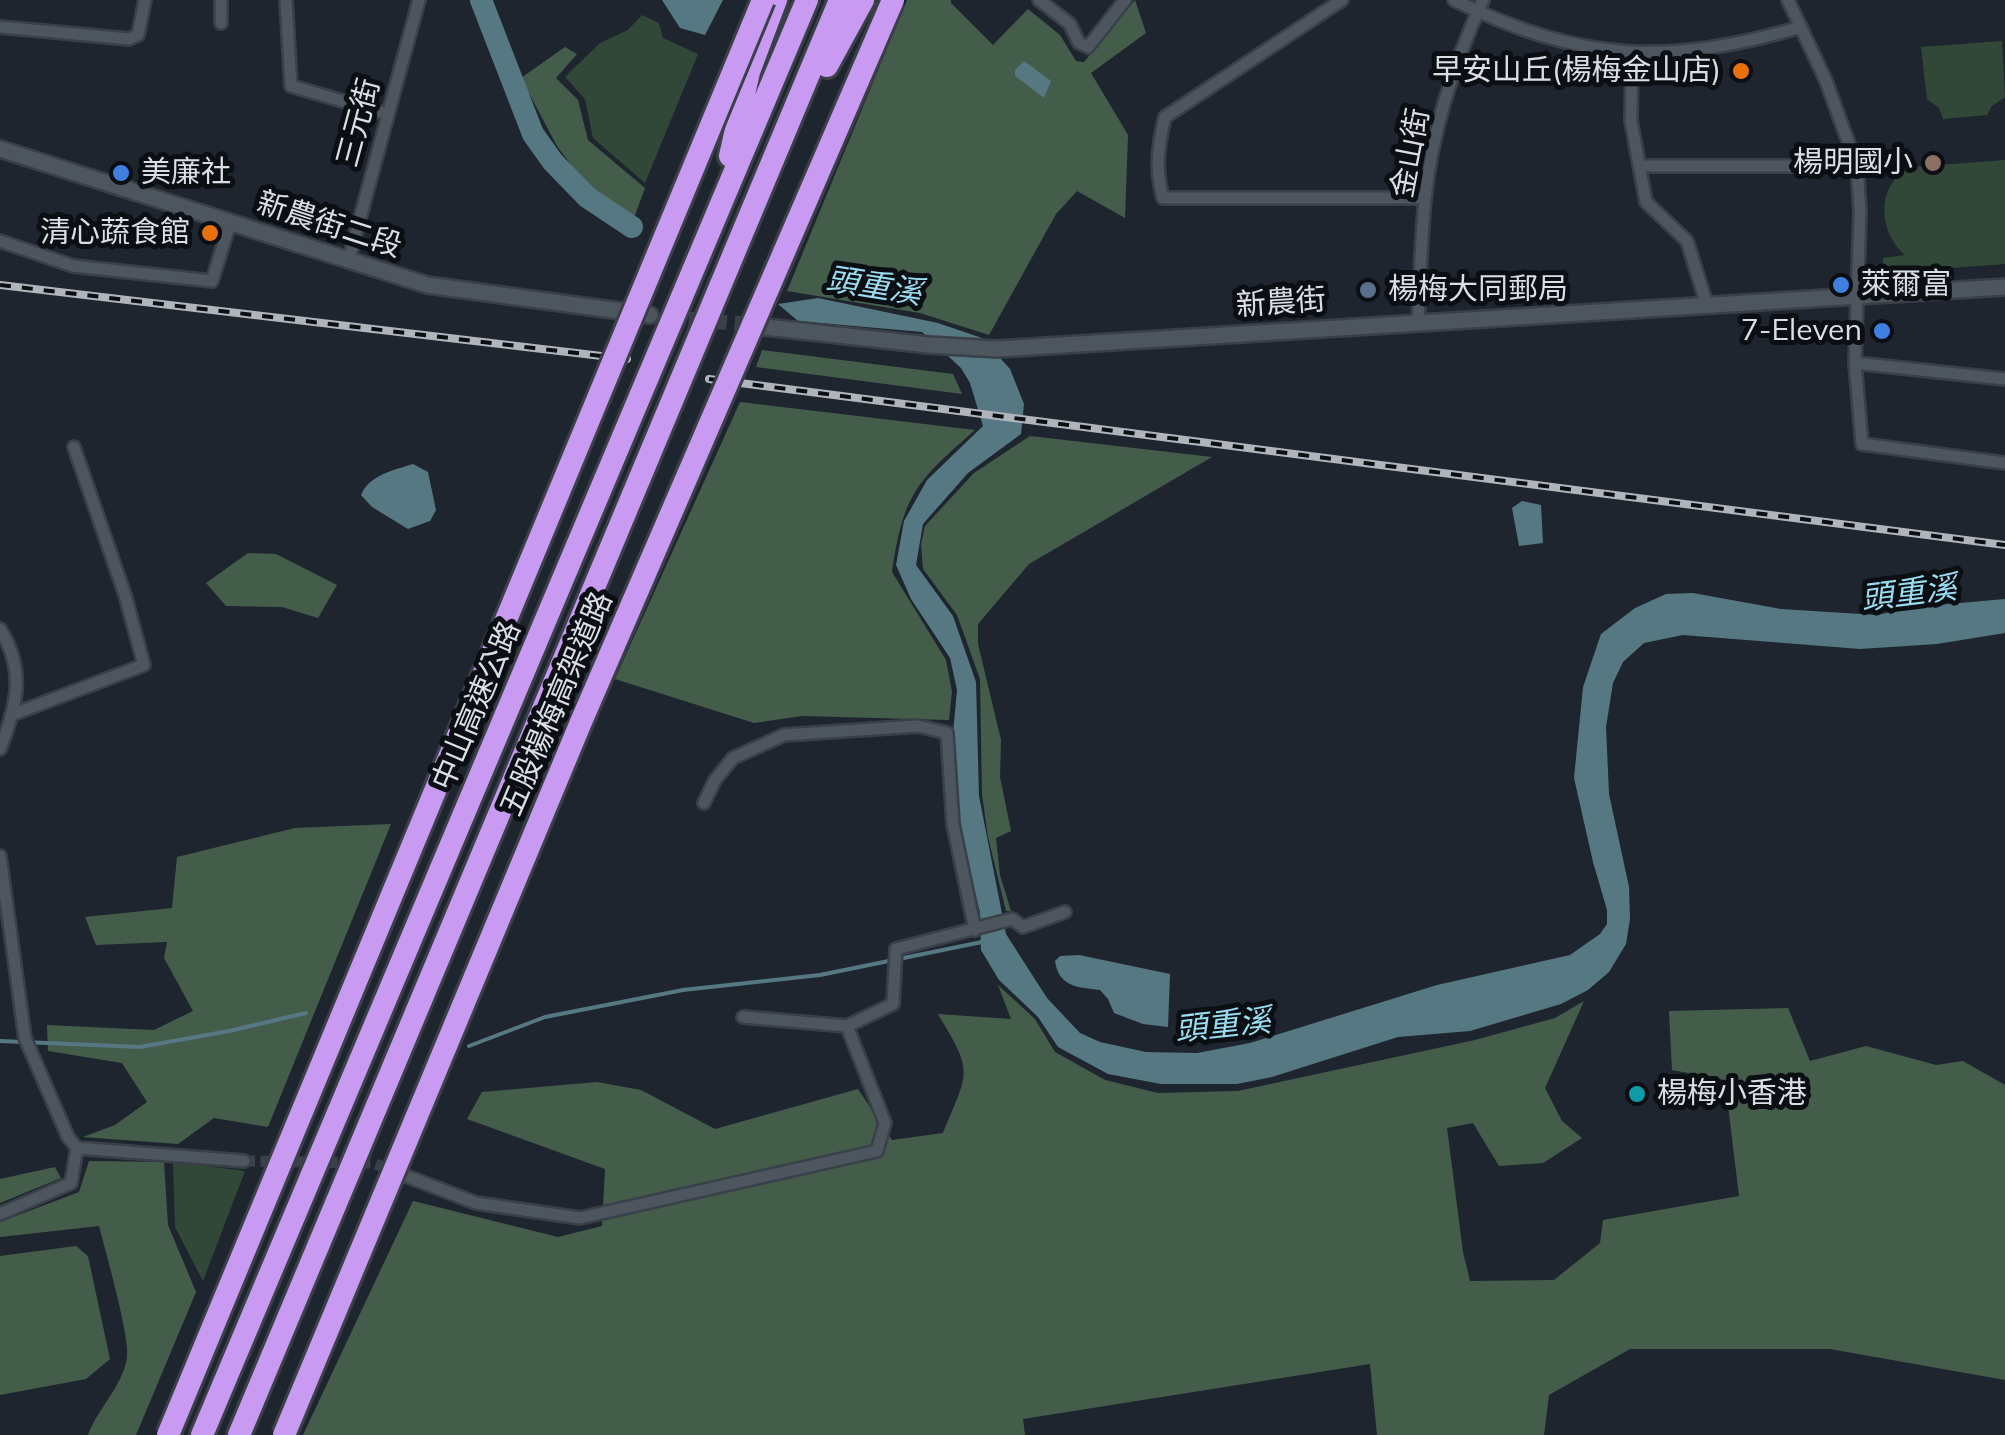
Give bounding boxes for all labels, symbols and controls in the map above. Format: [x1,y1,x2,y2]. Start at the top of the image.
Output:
place label: 早安山丘(楊梅金山店) [1432,53,1721,89]
marker: 早安山丘(楊梅金山店) [1730,60,1752,82]
street label: 三元街 [330,75,388,171]
street label: 金山街 [1385,105,1437,201]
place label: 楊明國小 [1793,145,1913,181]
marker: 楊明國小 [1922,152,1944,174]
place label: 美廉社 [141,155,231,191]
marker: 美廉社 [110,162,132,184]
street label: 新農街二段 [252,185,406,265]
place label: 清心蔬食館 [40,215,190,251]
marker: 清心蔬食館 [199,222,221,244]
water label: 頭重溪 [824,261,924,313]
place label: 萊爾富 [1861,267,1951,303]
place label: 楊梅大同郵局 [1388,272,1568,308]
marker: 萊爾富 [1830,274,1852,296]
marker: 楊梅大同郵局 [1357,279,1379,301]
street label: 新農街 [1235,282,1327,324]
place label: 7-Eleven [1741,313,1862,349]
marker: 7-Eleven [1871,320,1893,342]
water label: 頭重溪 [1859,569,1959,619]
street label: 五股楊梅高架道路 [494,587,620,821]
street label: 中山高速公路 [425,616,529,796]
water label: 頭重溪 [1173,1002,1273,1050]
place label: 楊梅小香港 [1657,1076,1807,1112]
marker: 楊梅小香港 [1626,1083,1648,1105]

